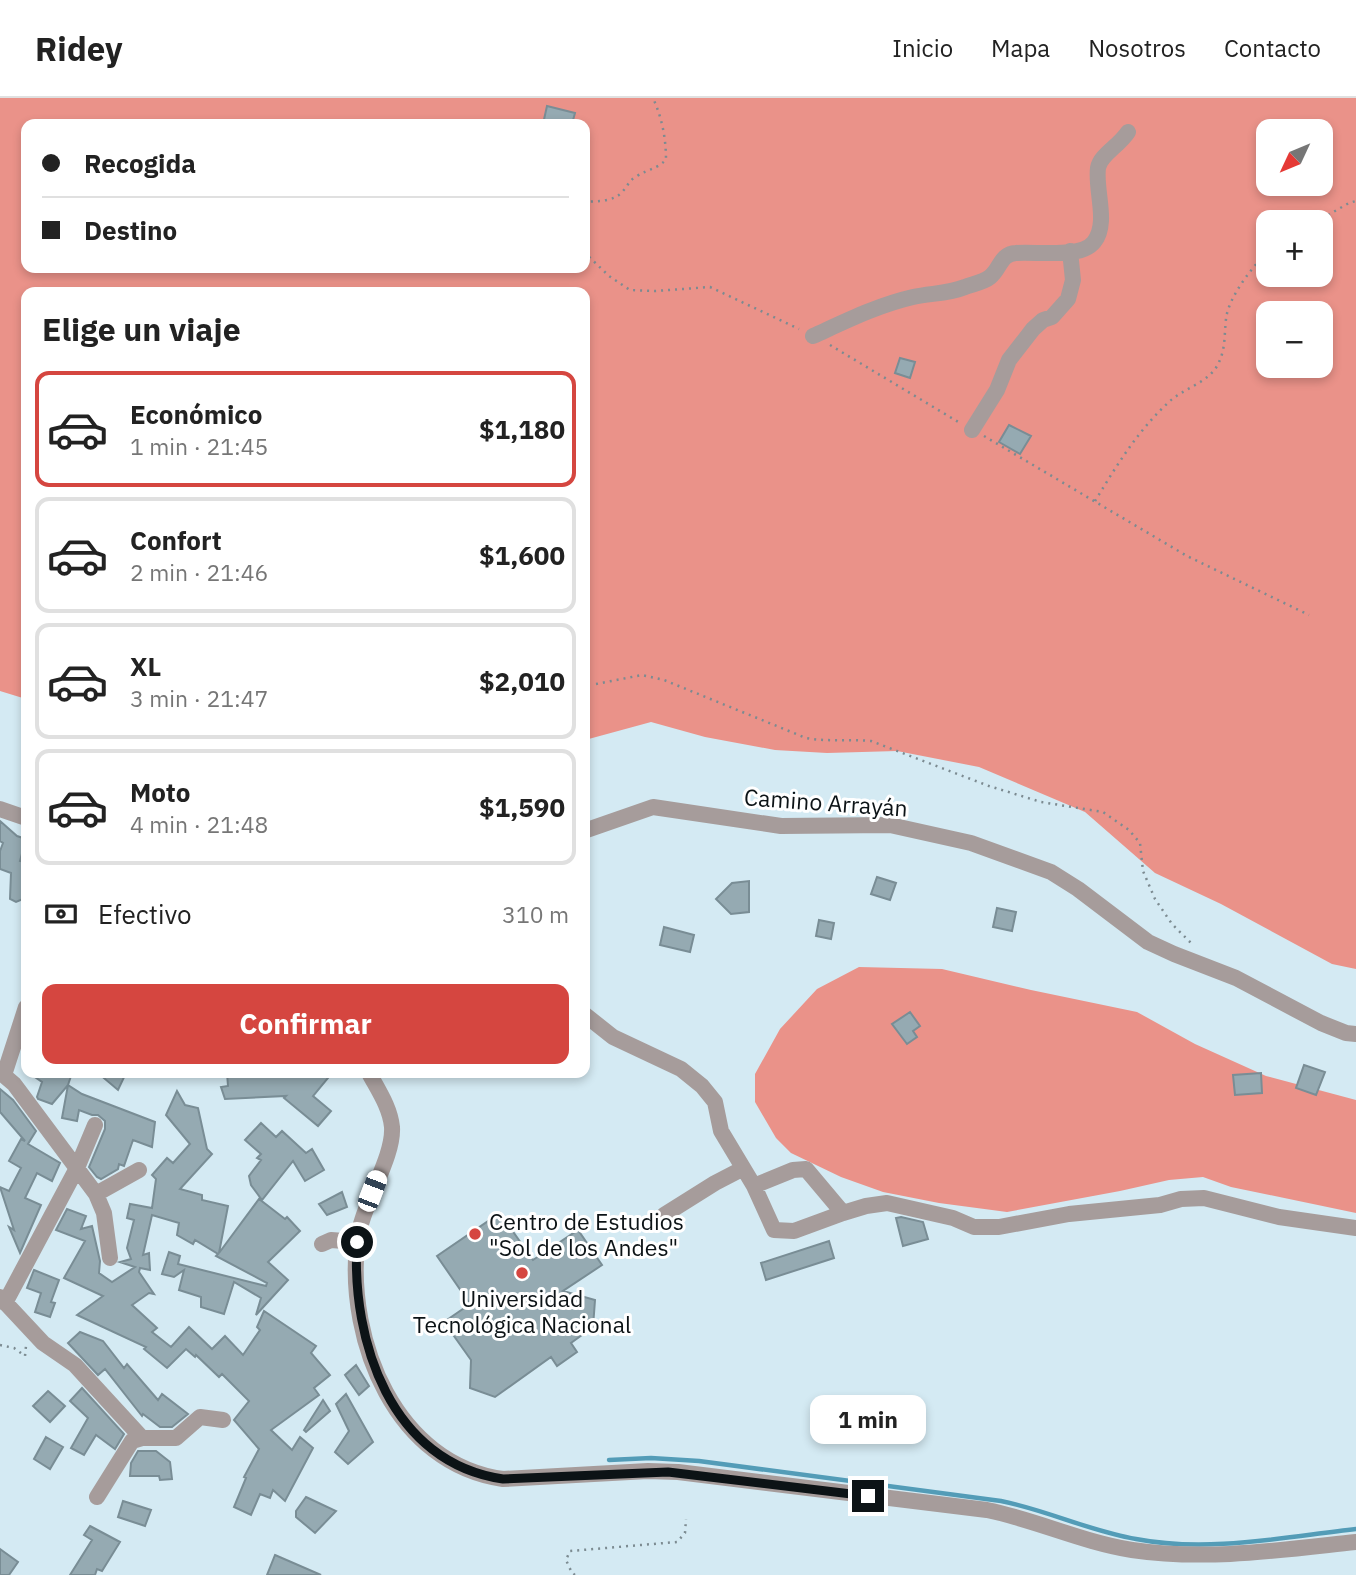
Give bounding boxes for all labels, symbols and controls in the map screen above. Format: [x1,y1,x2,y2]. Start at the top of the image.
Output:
text: Ridey [35,27,123,70]
text: Inicio [892,32,953,64]
text: Mapa [991,32,1050,64]
text: Nosotros [1088,32,1186,64]
text: Contacto [1224,32,1321,64]
north arrow [1256,119,1334,196]
map controls [1256,119,1333,378]
text: Recogida [84,146,196,180]
button: + [1256,210,1333,287]
text: Destino [84,213,177,247]
button: − [1256,301,1333,378]
text: Elige un viaje [42,308,241,350]
text: Económico [130,397,262,431]
icon: car [46,398,109,461]
text: $1,180 [479,412,565,446]
text: 1 min · 21:45 [130,431,268,461]
text: Confort [130,523,222,557]
icon: car [46,524,109,587]
text: $1,600 [479,538,565,572]
text: 2 min · 21:46 [130,557,268,587]
text: XL [130,649,161,683]
icon: car [46,650,109,713]
text: $2,010 [479,664,565,698]
text: 3 min · 21:47 [130,683,268,713]
text: Moto [130,775,190,809]
icon: car [46,776,109,839]
street label: Camino Arrayán [743,781,909,823]
text: $1,590 [479,790,565,824]
text: 4 min · 21:48 [130,809,268,839]
icon: cash [42,895,80,933]
text: Efectivo [98,897,192,931]
text: 310 m [502,899,569,929]
button: Confirmar [42,984,569,1064]
car [355,1168,390,1214]
place label: Centro de Estudios "Sol de los Andes" [489,1206,684,1262]
route start [341,1226,373,1258]
marker: Centro de Estudios "Sol de los Andes" [467,1226,483,1242]
marker: Universidad Tecnológica Nacional [514,1265,530,1281]
place label: Universidad Tecnológica Nacional [413,1283,631,1339]
callout: 1 min [810,1394,926,1444]
text: 1 min [838,1404,898,1434]
route end [852,1480,884,1512]

